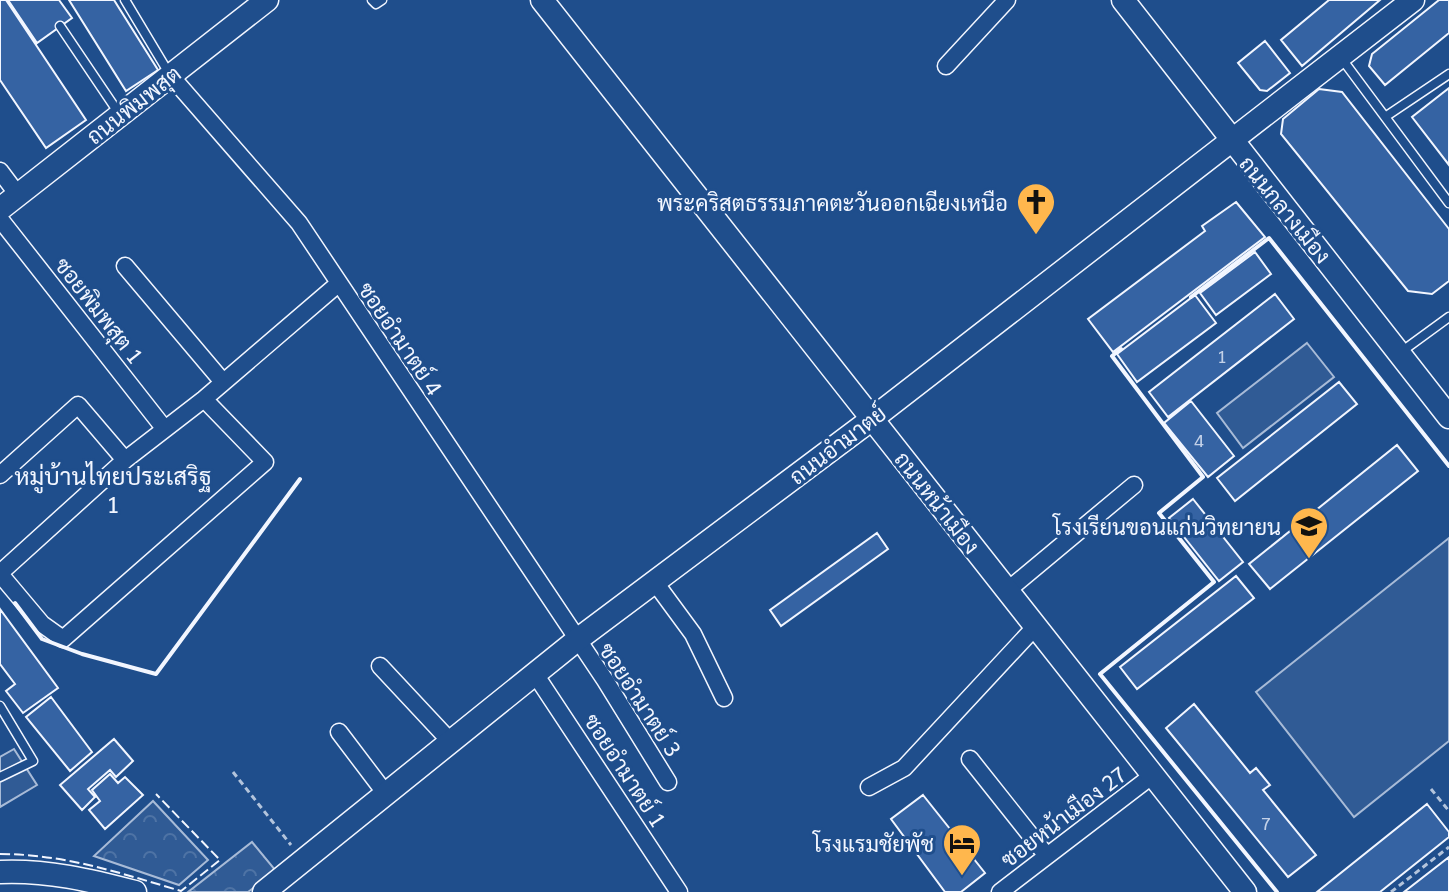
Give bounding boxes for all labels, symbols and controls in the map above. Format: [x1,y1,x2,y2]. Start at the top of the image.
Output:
street label: ถนนพิมพสุต [80,58,188,152]
street label: ถนนกลางเมือง [1234,150,1338,268]
church icon: พระคริสตธรรมภาคตะวันออกเฉียงเหนือ [1015,181,1057,236]
place label: พระคริสตธรรมภาคตะวันออกเฉียงเหนือ [657,188,1008,216]
street label: ซอยพิมพสุต 1 [47,251,150,371]
street label: ซอยอำมาตย์ 4 [353,276,449,400]
house number: 1 [1217,344,1227,367]
street label: ถนนอำมาตย์ [783,398,891,490]
house number: 4 [1194,428,1204,451]
street label: ถนนหน้าเมือง [889,445,987,559]
district label: หมู่บ้านไทยประเสริฐ 1 [14,459,212,519]
school or university icon: โรงเรียนขอนแก่นวิทยายน [1288,505,1330,560]
place label: โรงเรียนขอนแก่นวิทยายน [1052,512,1281,540]
street label: ซอยอำมาตย์ 3 [594,637,688,761]
street label: ซอยอำมาตย์ 1 [579,708,673,832]
street label: ซอยหน้าเมือง 27 [994,760,1132,872]
house number: 7 [1261,811,1271,834]
hotel icon: โรงแรมชัยพัช [941,822,983,877]
place label: โรงแรมชัยพัช [812,829,934,857]

